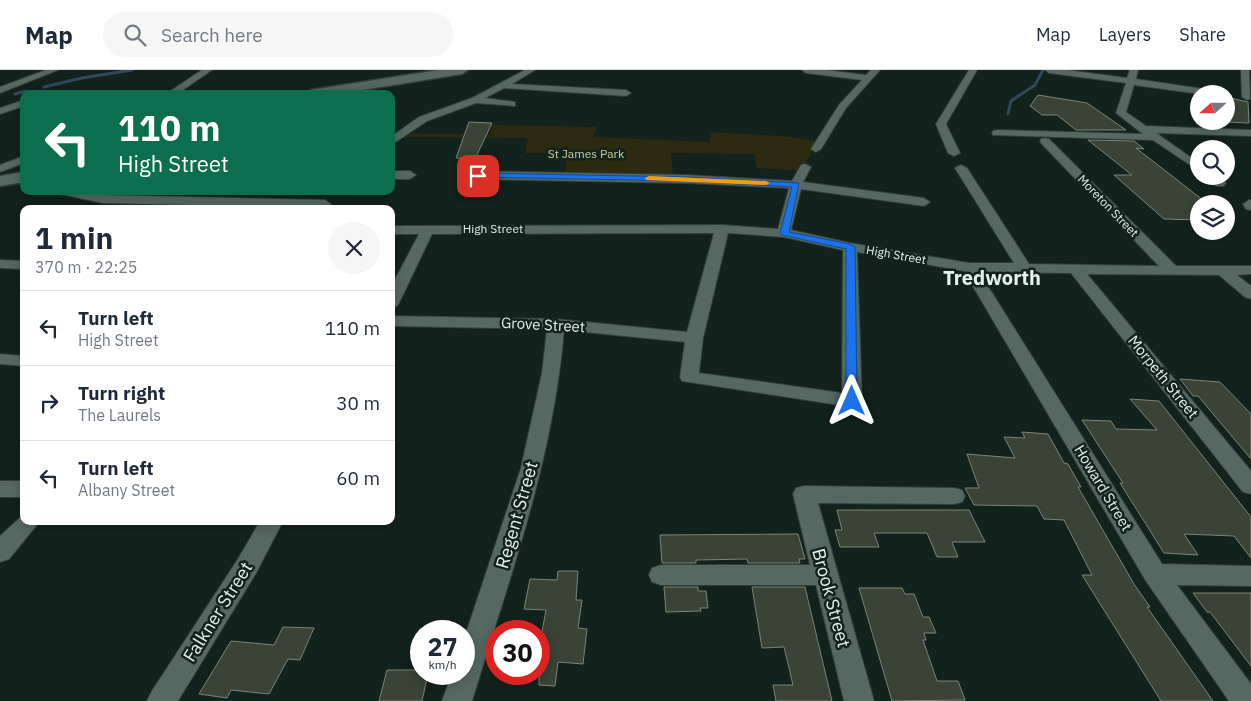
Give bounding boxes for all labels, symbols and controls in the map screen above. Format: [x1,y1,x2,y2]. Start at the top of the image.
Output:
search box [103,12,453,57]
text: Map [25,19,73,51]
icon: search [121,21,149,49]
text: Search here [161,23,263,47]
text: Map [1036,23,1071,46]
text: Layers [1099,23,1151,46]
text: Share [1179,23,1226,46]
north arrow [1190,85,1235,130]
map controls [1190,85,1235,240]
text: 110 m [118,105,221,151]
icon: left [35,110,100,175]
button: search [1190,140,1235,185]
park label: St James Park [548,146,625,161]
text: High Street [118,149,229,178]
pin [457,155,499,197]
icon: arrive [464,162,492,190]
street label: Moreton Street [1075,171,1142,240]
button: layers [1190,195,1235,240]
text: 1 min [35,218,113,257]
street label: High Street [463,221,523,236]
button: close [328,222,380,274]
street label: High Street [865,242,927,267]
text: 370 m · 22:25 [35,257,137,277]
district label: Tredworth [943,264,1041,291]
text: Turn left [78,306,154,330]
street label: Grove Street [500,313,586,336]
icon: left [35,314,63,342]
text: 110 m [325,316,380,340]
text: High Street [78,330,159,350]
street label: Morpeth Street [1124,331,1203,422]
position arrow [825,374,877,426]
text: Turn right [78,381,165,405]
icon: right [35,389,63,417]
text: 30 m [336,391,380,415]
text: The Laurels [78,405,161,425]
street label: Howard Street [1070,441,1137,534]
text: Turn left [78,456,154,480]
street label: Regent Street [490,459,543,571]
icon: left [35,464,63,492]
text: 60 m [336,466,380,490]
text: Albany Street [78,480,175,500]
street label: Brook Street [807,546,856,650]
street label: Falkner Street [178,557,257,666]
speed limit sign: 30 [485,620,550,685]
text: 27 [427,630,458,663]
text: km/h [428,657,457,672]

